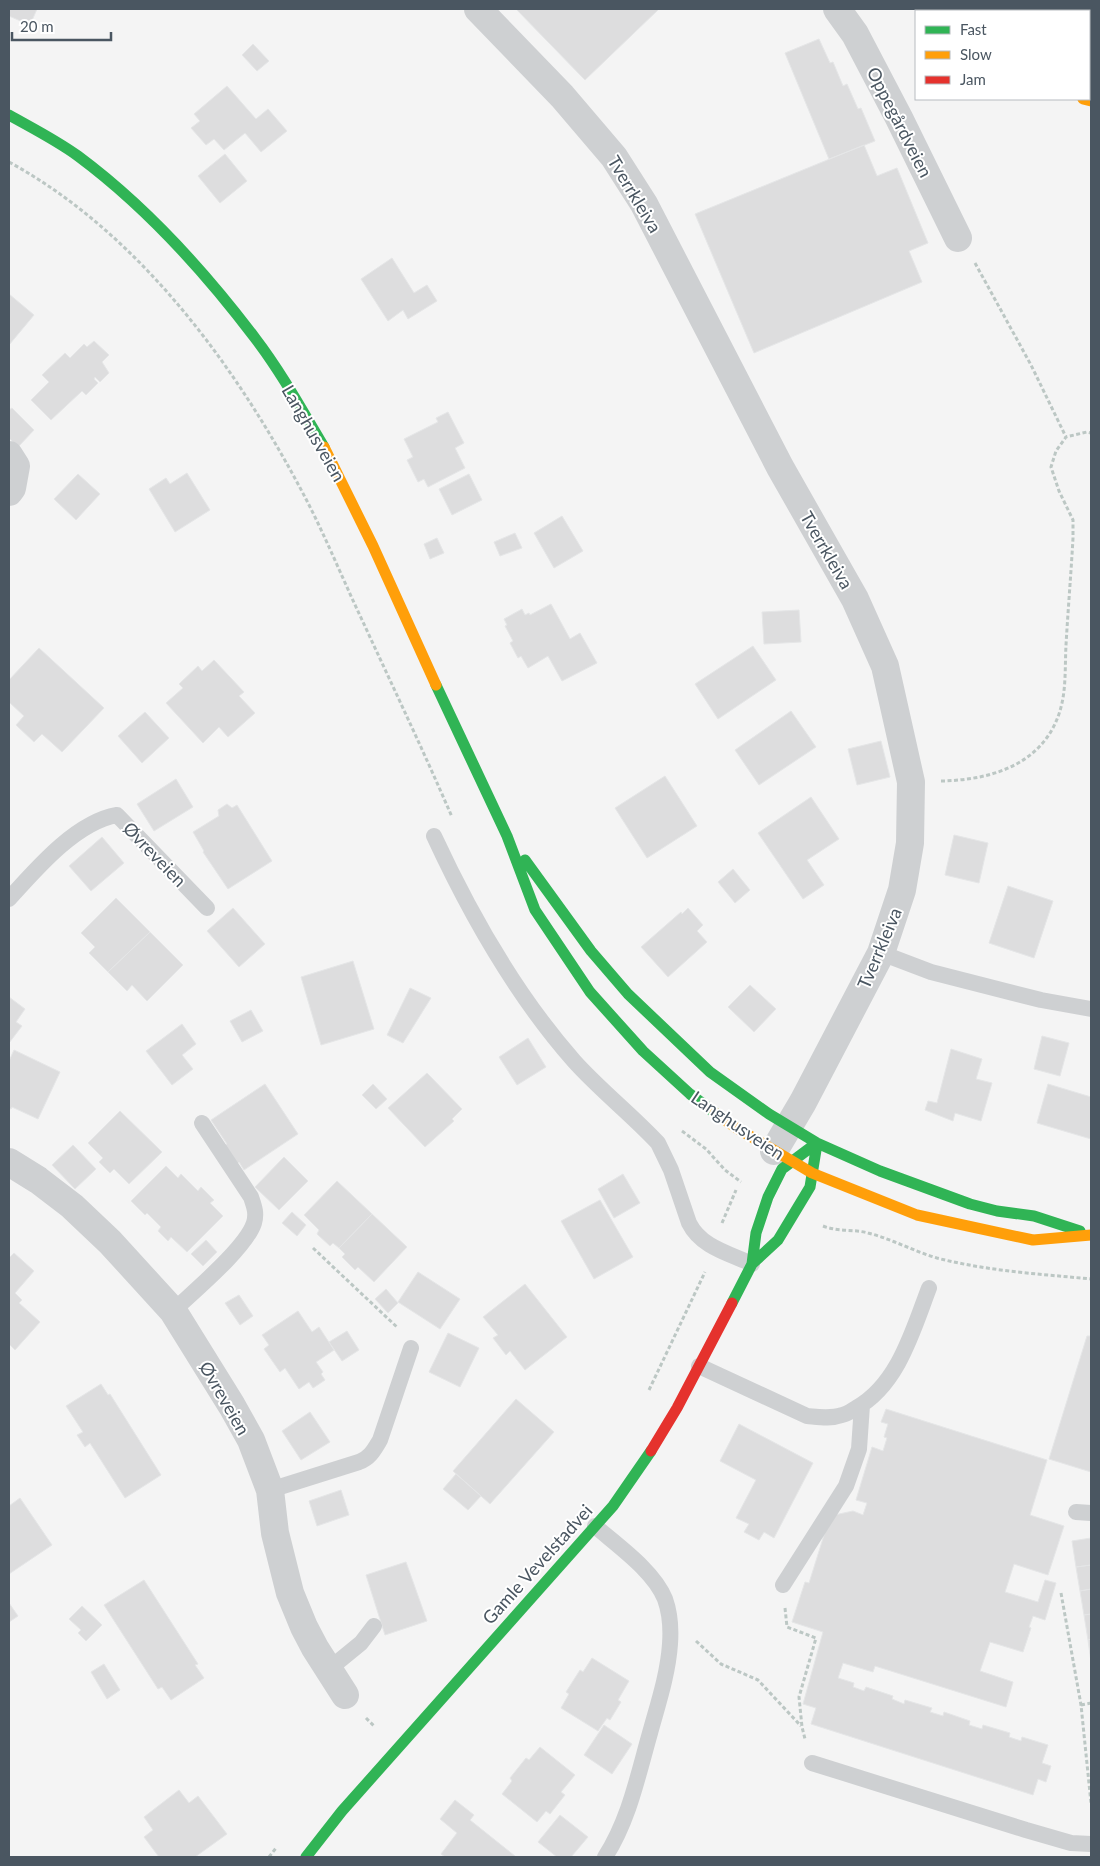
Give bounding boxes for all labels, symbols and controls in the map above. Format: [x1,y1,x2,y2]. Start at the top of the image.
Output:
scale bar [12,10,111,42]
legend [915,10,1090,100]
text: 20 m [20,17,54,35]
text: Fast [960,20,987,38]
text: Slow [960,45,992,63]
street label: Oppegårdveien [863,63,937,181]
text: Jam [960,70,986,88]
street label: Tverrkleiva [603,151,667,237]
street label: Langhusveien [278,381,350,485]
street label: Tverrkleiva [796,507,858,593]
street label: Øvreveien [119,817,191,891]
street label: Tverrkleiva [852,904,906,992]
street label: Langhusveien [687,1086,789,1164]
street label: Øvreveien [195,1357,255,1439]
street label: Gamle Vevelstadvei [477,1500,597,1628]

